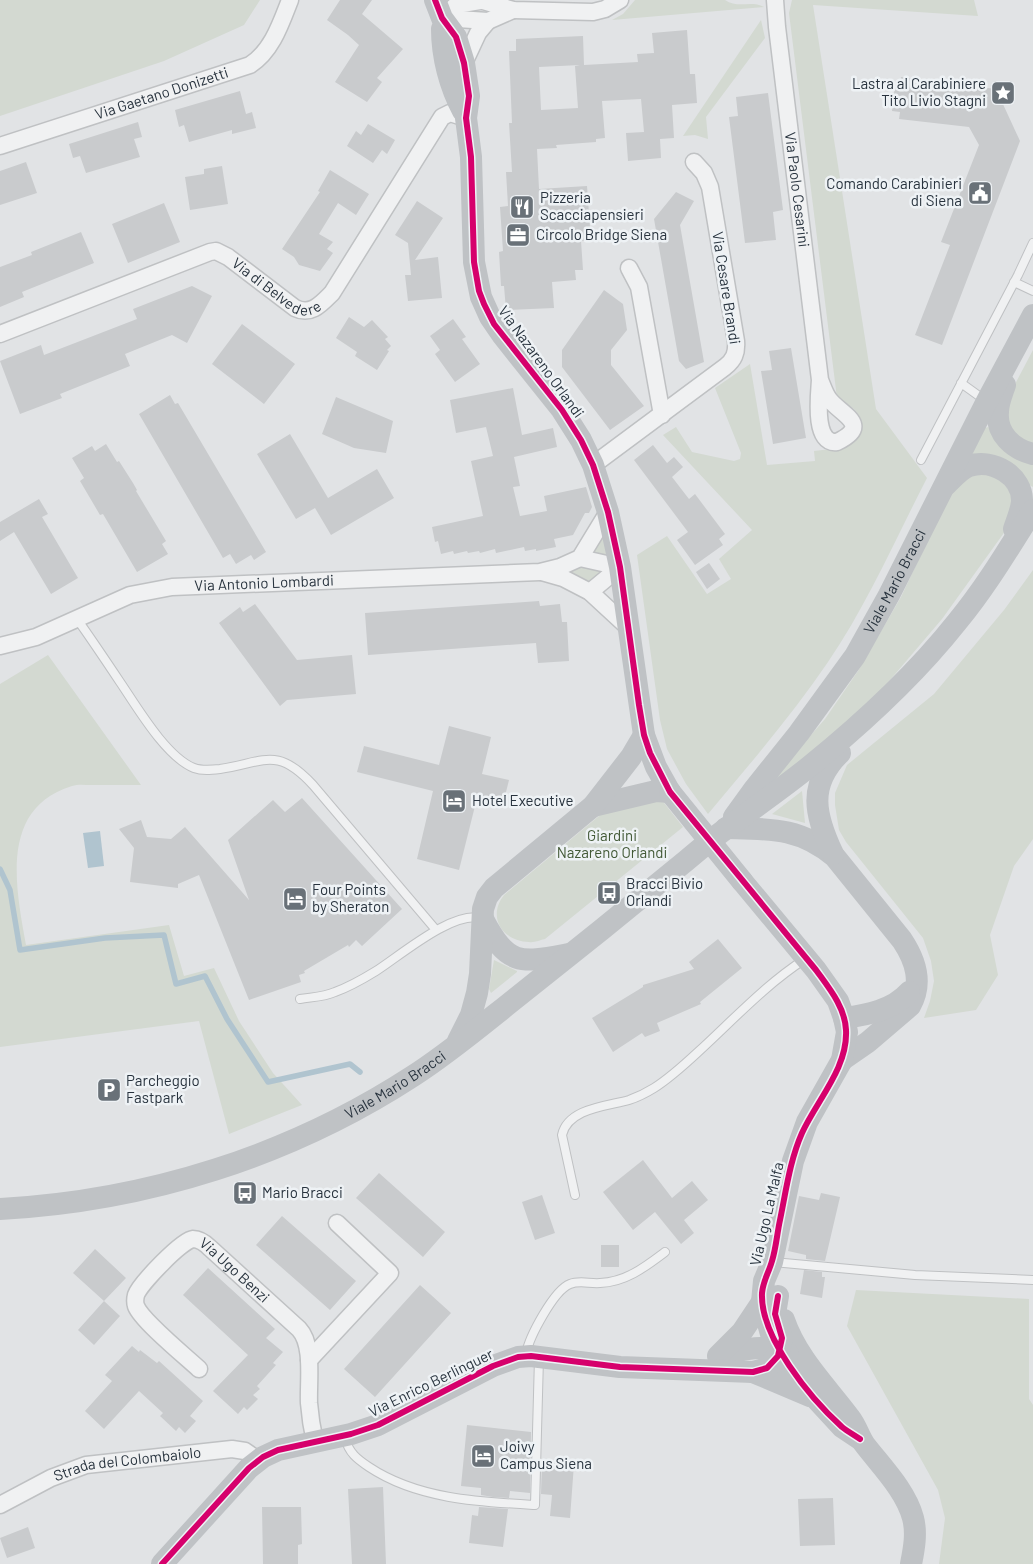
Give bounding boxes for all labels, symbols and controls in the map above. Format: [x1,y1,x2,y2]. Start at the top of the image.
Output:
street label: Via Gaetano Donizetti [92,63,230,123]
place label: Lastra al Carabiniere Tito Livio Stagni [852,74,986,109]
place icon: Lastra al Carabiniere Tito Livio Stagni [990,80,1016,106]
street label: Via Paolo Cesarini [782,131,814,248]
place label: Comando Carabinieri di Siena [826,174,962,209]
public building icon: Comando Carabinieri di Siena [967,180,993,206]
place label: Pizzeria Scacciapensieri [540,188,644,223]
restaurant icon: Pizzeria Scacciapensieri [509,194,535,220]
office icon: Circolo Bridge Siena [505,222,531,248]
place label: Circolo Bridge Siena [536,225,667,243]
street label: Via Cesare Brandi [709,230,745,346]
street label: Via di Belvedere [229,253,324,319]
street label: Via Nazareno Orlandi [495,302,588,421]
street label: Viale Mario Bracci [859,526,929,637]
street label: Via Antonio Lombardi [194,570,334,594]
hotel icon: Hotel Executive [441,788,467,814]
place label: Hotel Executive [472,791,573,809]
park label: Giardini Nazareno Orlandi [557,826,667,861]
place label: Bracci Bivio Orlandi [626,874,703,909]
place label: Four Points by Sheraton [312,880,389,915]
bus stop icon: Bracci Bivio Orlandi [596,880,622,906]
hotel icon: Four Points by Sheraton [282,886,308,912]
street label: Viale Mario Bracci [341,1046,449,1122]
place label: Parcheggio Fastpark [126,1071,200,1106]
parking icon: Parcheggio Fastpark [96,1077,122,1103]
street label: Via Ugo La Malfa [745,1160,787,1267]
bus stop icon: Mario Bracci [232,1180,258,1206]
place label: Mario Bracci [262,1183,343,1201]
street label: Via Ugo Benzi [197,1233,274,1306]
street label: Via Enrico Berlinguer [365,1344,496,1420]
place label: Joivy Campus Siena [500,1437,592,1472]
street label: Strada del Colombaiolo [51,1442,202,1484]
hotel icon: Joivy Campus Siena [470,1443,496,1469]

